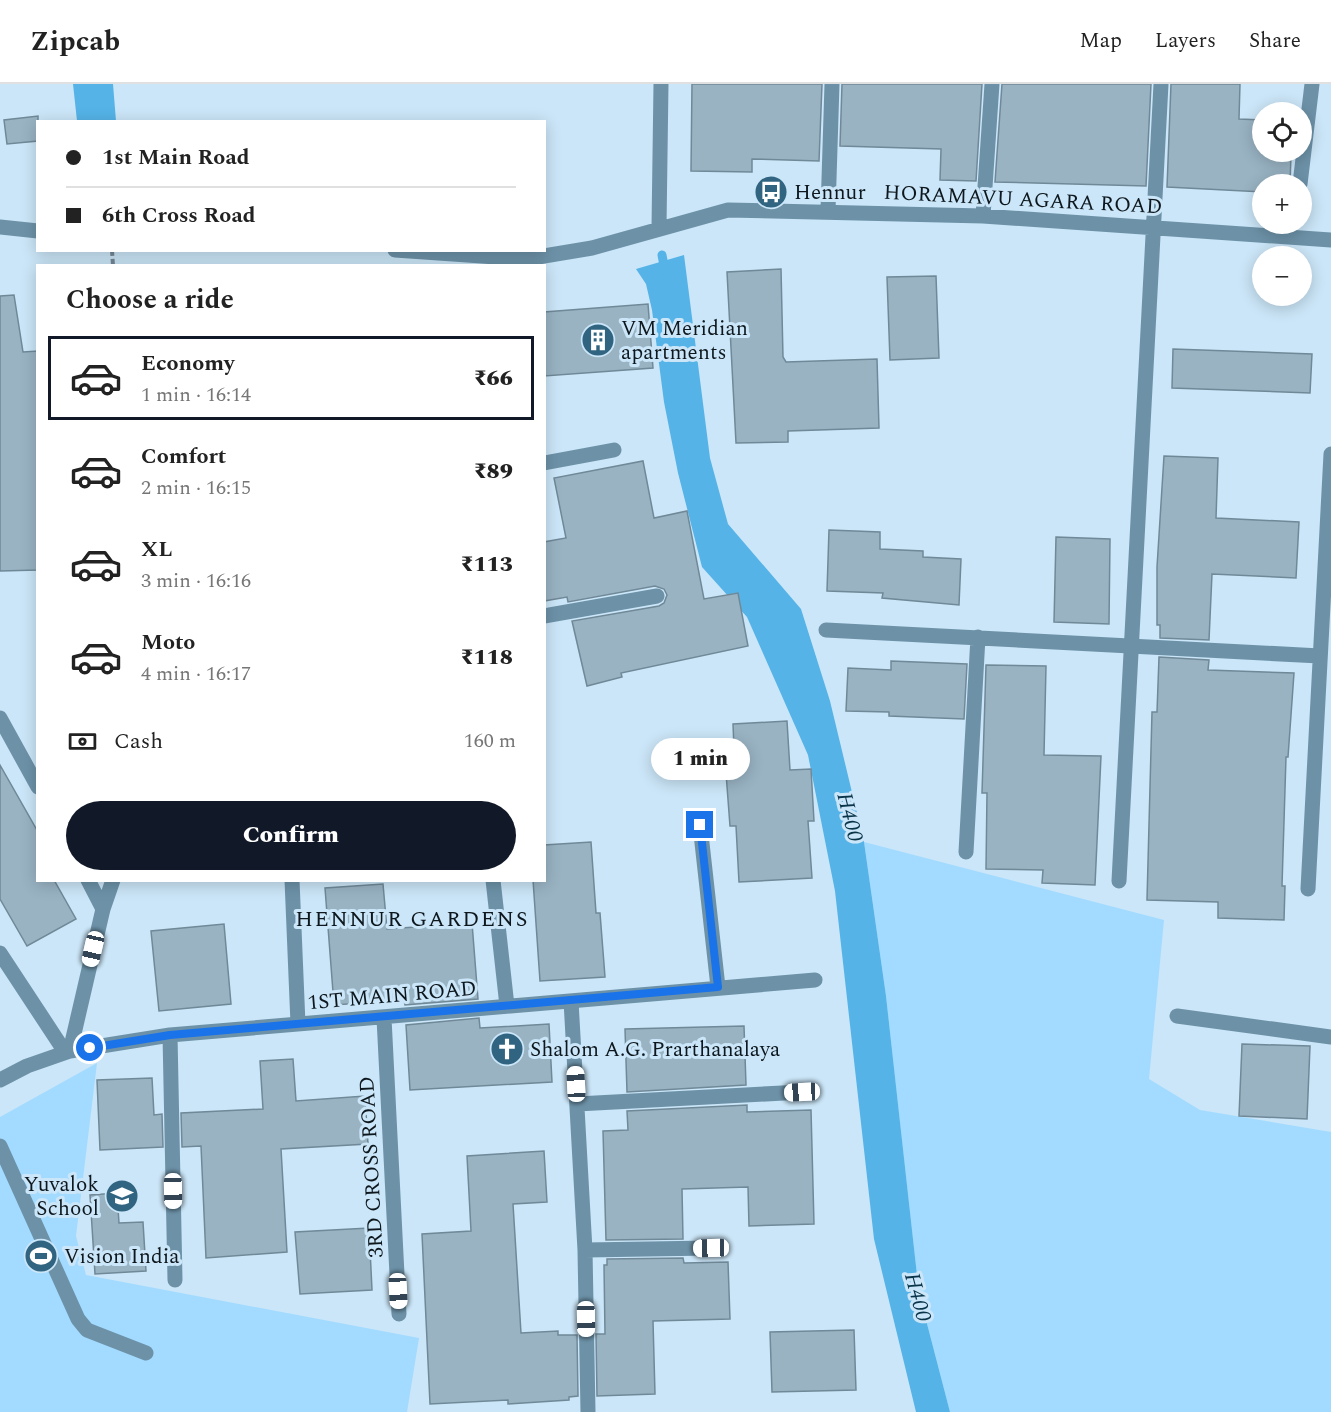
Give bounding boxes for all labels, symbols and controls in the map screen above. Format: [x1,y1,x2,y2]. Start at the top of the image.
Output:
text: Zipcab [30,20,120,63]
text: Map [1080,25,1122,57]
text: Layers [1155,25,1216,57]
text: Share [1249,25,1301,57]
map controls [1252,102,1312,306]
button: locate [1252,102,1312,162]
text: 1st Main Road [102,141,250,174]
bus stop icon: Hennur [753,174,789,210]
button: + [1252,174,1312,234]
place label: Hennur [794,177,866,209]
street label: HORAMAVU AGARA ROAD [883,177,1163,223]
text: 6th Cross Road [102,199,256,232]
button: − [1252,246,1312,306]
text: Choose a ride [66,279,234,321]
place label: VM Meridian apartments [621,313,748,369]
building icon: VM Meridian apartments [580,322,616,358]
text: Economy [141,347,234,380]
icon: car [69,351,123,405]
text: ₹66 [473,362,513,395]
text: 1 min · 16:14 [141,380,251,410]
text: Comfort [141,440,226,473]
icon: car [69,444,123,498]
text: ₹89 [473,455,513,488]
text: 2 min · 16:15 [141,473,251,503]
text: XL [141,533,172,566]
icon: car [69,537,123,591]
text: ₹113 [460,548,513,581]
text: 3 min · 16:16 [141,566,251,596]
text: Moto [141,626,195,659]
icon: car [69,630,123,684]
text: ₹118 [460,641,513,674]
text: 4 min · 16:17 [141,659,251,689]
icon: cash [66,725,99,758]
text: Cash [114,725,163,758]
text: 160 m [464,726,516,756]
callout: 1 min [650,738,750,780]
text: 1 min [673,744,728,774]
water label: H400 [827,789,872,846]
button: Confirm [66,801,516,870]
route end [686,811,713,838]
district label: HENNUR GARDENS [295,903,529,936]
car [80,929,106,969]
street label: 1ST MAIN ROAD [306,973,478,1019]
church icon: Shalom A.G. Prarthanalaya [489,1031,525,1067]
route start [76,1034,103,1061]
place label: Shalom A.G. Prarthanalaya [530,1034,781,1066]
car [566,1066,586,1102]
street label: 3RD CROSS ROAD [351,1075,393,1259]
car [784,1082,820,1102]
place label: Yuvalok School [24,1169,99,1225]
car [164,1173,182,1209]
school or university icon: Yuvalok School [104,1178,140,1214]
sports icon: Vision India [23,1238,59,1274]
car [693,1239,729,1257]
place label: Vision India [64,1241,180,1273]
water label: H400 [895,1269,940,1326]
car [388,1273,408,1309]
car [577,1301,595,1337]

